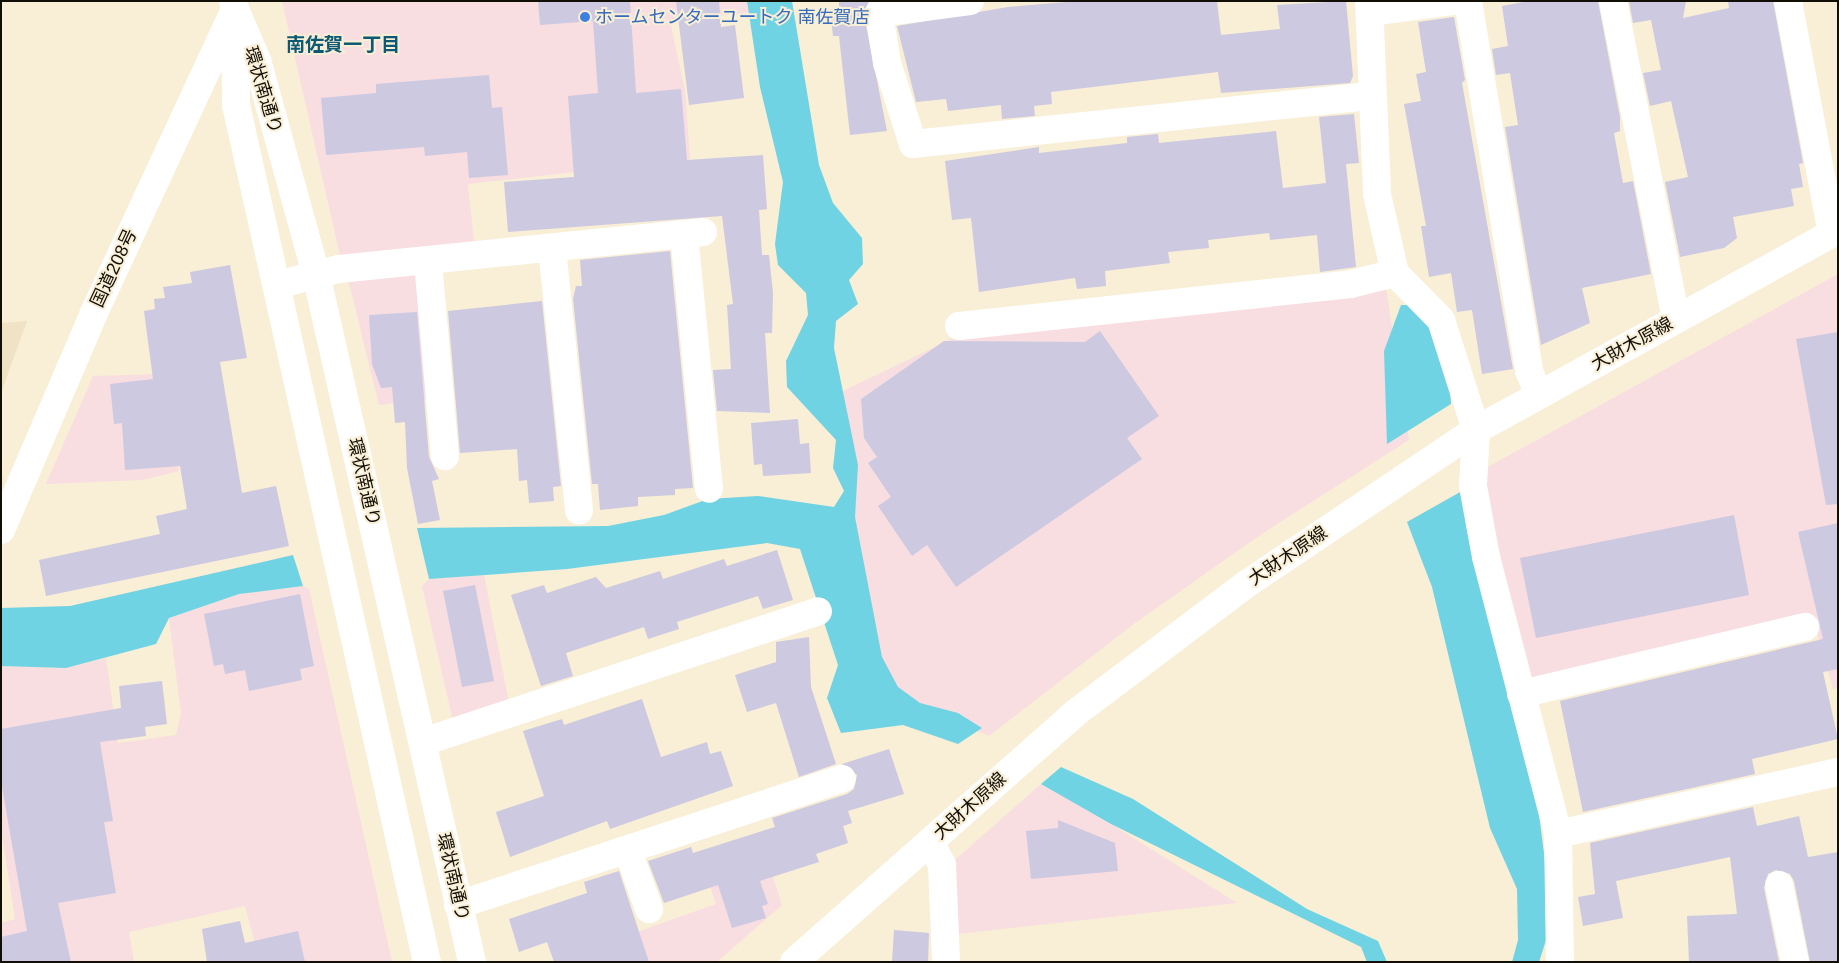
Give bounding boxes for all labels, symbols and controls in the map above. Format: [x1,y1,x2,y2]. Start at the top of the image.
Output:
place label: ホームセンターユートク 南佐賀店 [595,6,870,28]
marker: ホームセンターユートク 南佐賀店 [579,11,591,23]
district label: 南佐賀一丁目 [286,34,400,56]
street label: 環状南通り [240,44,286,136]
street label: 国道208号 [86,225,142,311]
street label: 大財木原線 [1587,313,1677,375]
street label: 環状南通り [343,436,385,528]
street label: 大財木原線 [1245,522,1331,590]
street label: 大財木原線 [929,768,1011,844]
street label: 環状南通り [432,831,474,923]

